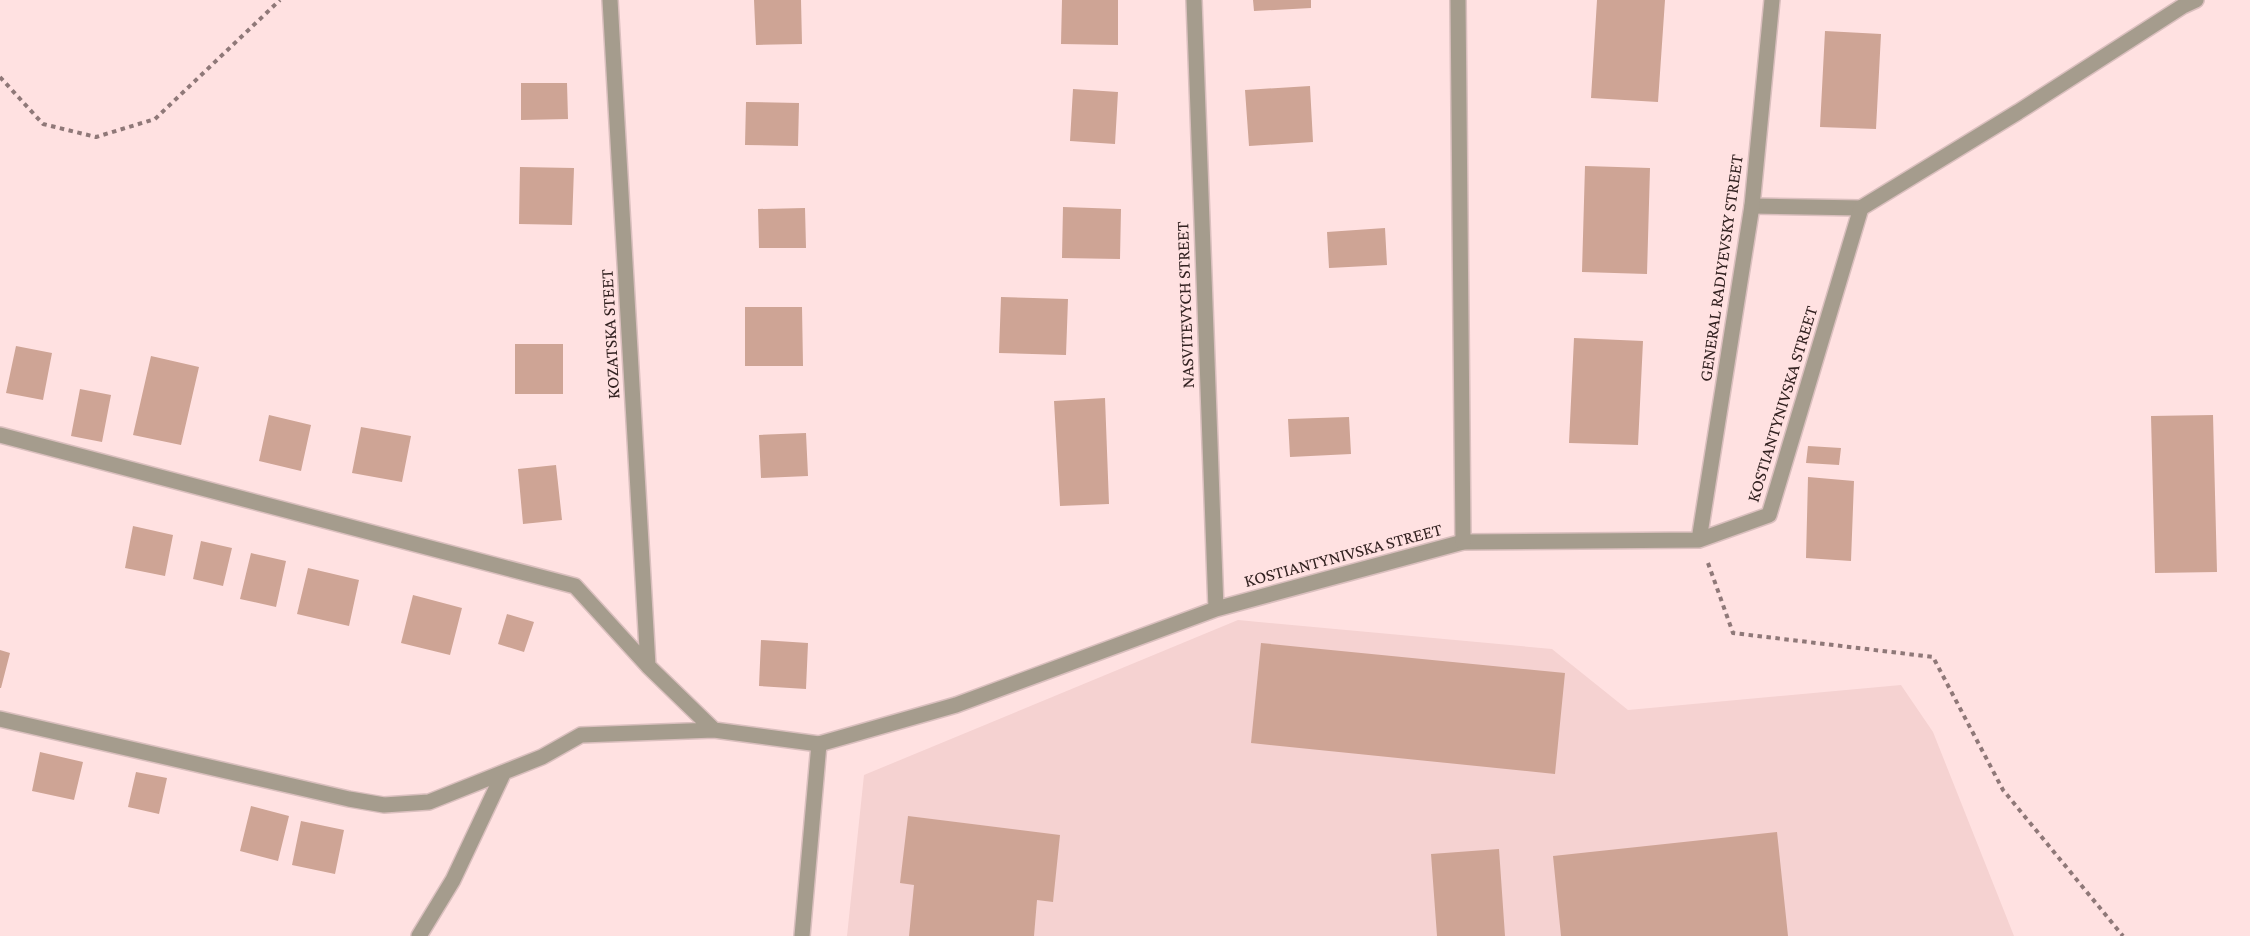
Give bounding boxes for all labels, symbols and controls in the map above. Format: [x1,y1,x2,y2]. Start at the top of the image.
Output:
street label: GENERAL RADIYEVSKY STREET [1695,153,1747,383]
street label: NASVITEVYCH STREET [1172,221,1198,389]
street label: KOZATSKA STEET [597,268,623,400]
street label: KOSTIANTYNIVSKA STREET [1743,303,1821,504]
street label: KOSTIANTYNIVSKA STREET [1242,519,1444,591]

